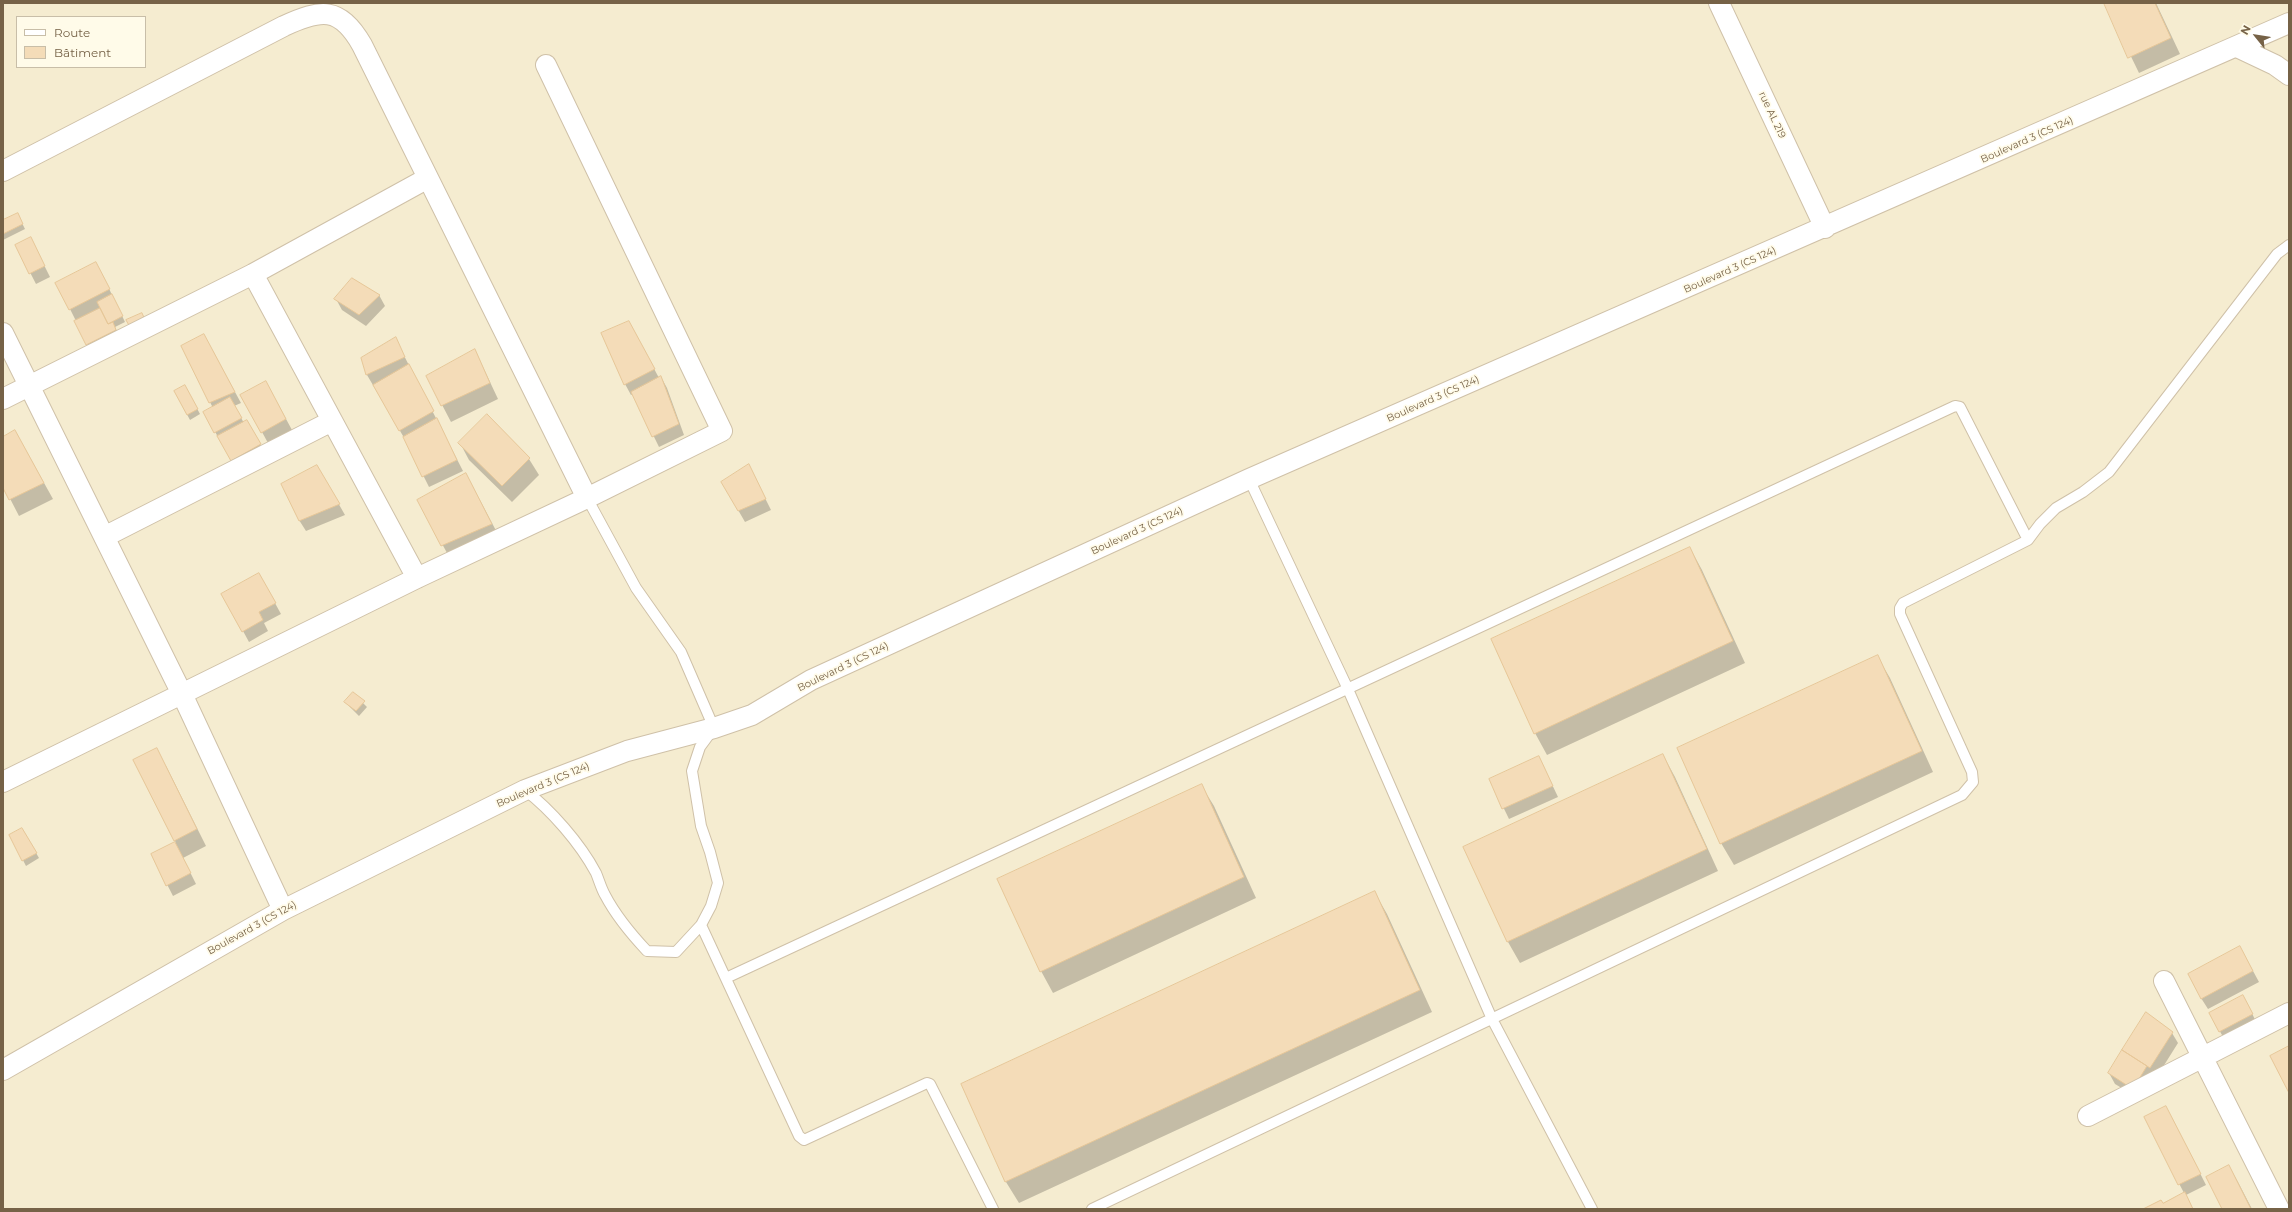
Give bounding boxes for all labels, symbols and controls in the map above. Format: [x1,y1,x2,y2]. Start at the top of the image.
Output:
legend [16,16,146,68]
north arrow [2236,16,2276,56]
text: N [2237,23,2254,37]
text: Route [54,25,90,40]
text: Bâtiment [54,45,111,60]
street label: rue AL 219 [1756,90,1788,140]
street label: Boulevard 3 (CS 124) [1979,114,2075,166]
street label: Boulevard 3 (CS 124) [1682,244,1778,296]
street label: Boulevard 3 (CS 124) [1385,373,1481,425]
street label: Boulevard 3 (CS 124) [1089,504,1185,558]
street label: Boulevard 3 (CS 124) [795,640,891,694]
street label: Boulevard 3 (CS 124) [495,760,591,810]
street label: Boulevard 3 (CS 124) [205,899,299,957]

